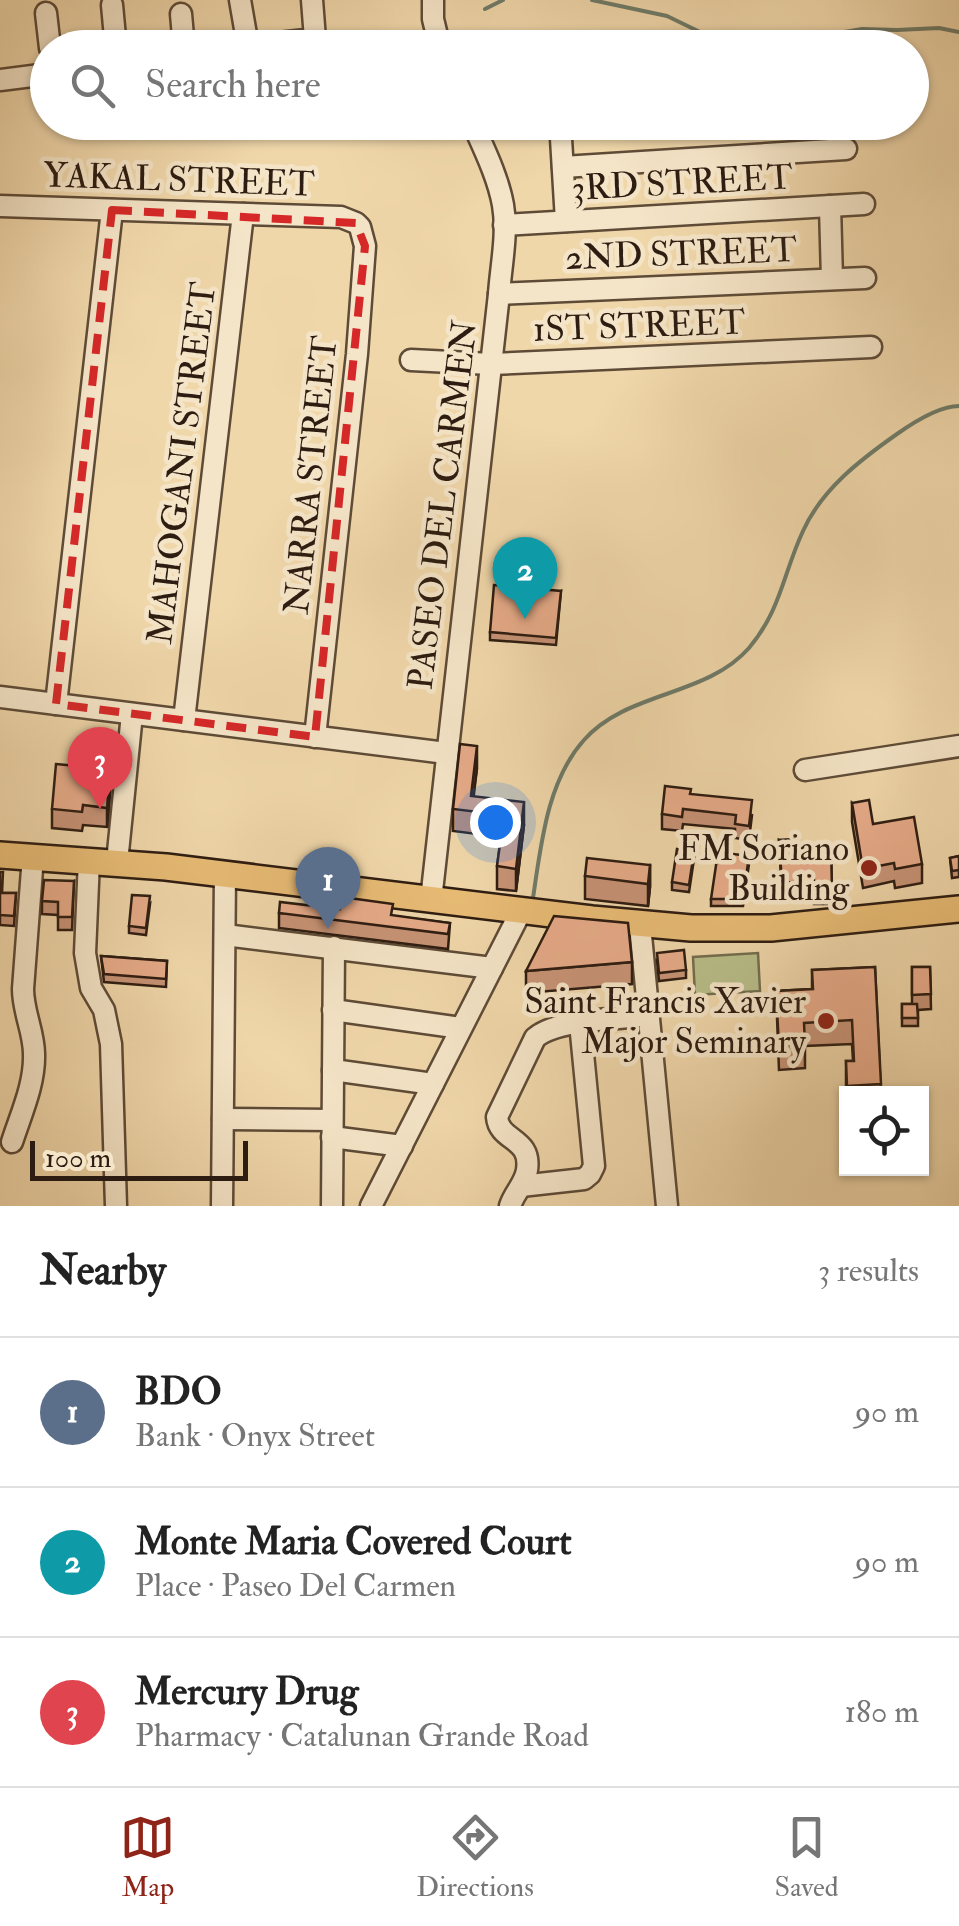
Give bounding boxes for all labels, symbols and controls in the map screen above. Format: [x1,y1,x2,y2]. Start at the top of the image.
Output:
search box [30,30,929,140]
icon: search [65,58,120,113]
text: Search here [145,61,321,109]
street label: YAKAL STREET [42,153,315,207]
street label: 3RD STREET [570,155,794,211]
street label: 2ND STREET [564,228,798,280]
street label: MAHOGANI STREET [138,280,226,647]
street label: 1ST STREET [532,300,746,352]
street label: PASEO DEL CARMEN [399,317,488,692]
street label: NARRA STREET [275,334,347,616]
pin: 2 [492,536,558,619]
pin: 3 [68,726,132,809]
your location [470,797,521,848]
place label: FM Soriano Building [678,827,850,911]
pin: 1 [296,846,360,929]
marker: FM Soriano Building [858,857,880,879]
place label: Saint Francis Xavier Major Seminary [524,980,807,1064]
marker: Saint Francis Xavier Major Seminary [815,1010,837,1032]
map controls [839,1086,929,1176]
button: locate [839,1086,929,1176]
scale bar [30,1136,248,1180]
text: 100 m [45,1141,111,1176]
text: Nearby [40,1245,166,1297]
text: 3 results [818,1251,919,1291]
text: BDO [135,1368,222,1416]
text: 1 [67,1392,78,1432]
text: 90 m [855,1392,919,1432]
text: Bank · Onyx Street [135,1416,375,1456]
text: Monte Maria Covered Court [135,1518,572,1566]
text: 2 [64,1542,81,1582]
text: 90 m [855,1542,919,1582]
text: Place · Paseo Del Carmen [135,1566,456,1606]
text: Mercury Drug [135,1668,358,1716]
text: 3 [66,1692,79,1732]
text: 180 m [845,1692,919,1732]
text: Pharmacy · Catalunan Grande Road [135,1716,589,1756]
tab: Map [120,1810,175,1905]
tab: Directions [416,1810,534,1905]
tab: Saved [775,1810,839,1905]

